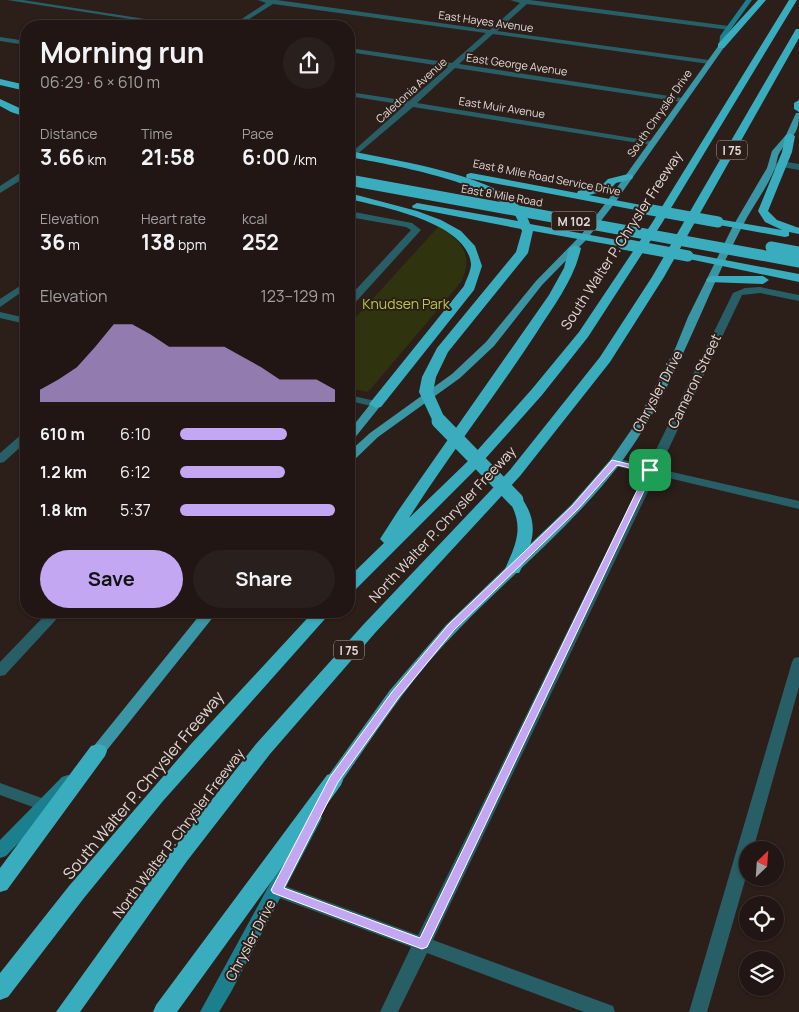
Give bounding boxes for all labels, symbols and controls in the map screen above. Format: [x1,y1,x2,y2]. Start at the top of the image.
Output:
street label: East Hayes Avenue [438,7,535,35]
text: Morning run [40,33,204,71]
button: share [283,37,335,89]
street label: East George Avenue [465,49,569,79]
street label: Caledonia Avenue [372,54,450,126]
street label: South Chrysler Drive [623,66,695,160]
text: 06:29 · 6 × 610 m [40,71,160,93]
street label: East Muir Avenue [458,93,547,121]
text: Distance [40,124,97,143]
text: Time [141,124,173,143]
text: Pace [242,124,274,143]
road number: I 75 [717,140,747,160]
text: 3.66 [40,143,85,171]
text: 21:58 [141,143,195,171]
text: 6:00 [242,143,290,171]
street label: South Walter P. Chrysler Freeway [556,146,686,333]
text: km [85,150,106,169]
text: /km [290,150,317,169]
street label: East 8 Mile Road Service Drive [472,156,622,198]
street label: East 8 Mile Road [460,181,544,209]
text: Elevation [40,209,99,228]
text: Heart rate [141,209,206,228]
text: kcal [242,209,268,228]
road number: M 102 [552,212,596,230]
text: 36 [40,228,65,256]
text: 138 [141,228,175,256]
text: 252 [242,228,279,256]
text: m [65,235,80,254]
text: bpm [175,235,207,254]
text: Elevation [40,285,108,307]
text: 123–129 m [260,285,335,307]
park label: Knudsen Park [362,294,451,313]
street label: Cameron Street [663,330,725,432]
street label: Chrysler Drive [627,347,687,435]
text: 610 m [40,423,85,445]
text: 6:10 [120,423,151,445]
street label: North Walter P. Chrysler Freeway [364,441,520,606]
pin [629,449,671,491]
icon: arrive [636,456,664,484]
text: 1.2 km [40,461,87,483]
text: 6:12 [120,461,150,483]
text: 1.8 km [40,499,87,521]
text: 5:37 [120,499,151,521]
button: Save [40,550,183,608]
button: Share [193,550,335,608]
road number: I 75 [334,640,364,660]
street label: South Walter P. Chrysler Freeway [58,686,229,884]
street label: North Walter P. Chrysler Freeway [108,744,248,922]
north arrow [739,841,784,886]
map controls [739,841,784,996]
street label: Chrysler Drive [220,896,280,984]
button: locate [739,896,784,941]
button: layers [739,951,784,996]

